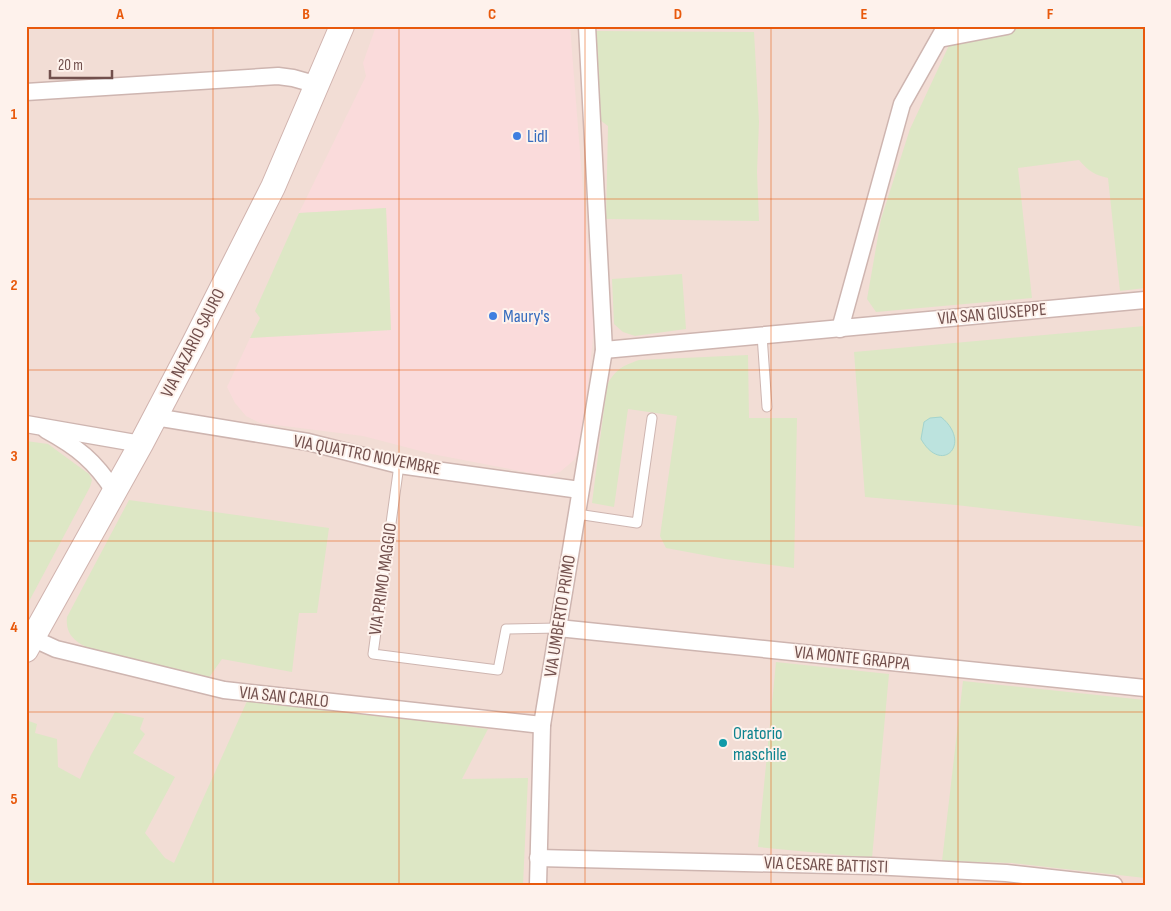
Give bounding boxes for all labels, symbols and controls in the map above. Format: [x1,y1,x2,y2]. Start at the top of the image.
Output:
text: A [115,5,124,24]
text: B [302,5,310,24]
text: C [488,5,496,24]
text: D [674,5,682,24]
text: E [861,5,868,24]
text: F [1047,5,1054,24]
scale bar [50,48,112,80]
text: 20 m [58,56,83,75]
text: 1 [11,105,18,124]
place label: Lidl [527,126,548,147]
marker: Lidl [511,130,523,142]
text: 2 [10,276,18,295]
street label: VIA NAZARIO SAURO [157,285,229,401]
street label: VIA SAN GIUSEPPE [937,299,1047,329]
place label: Maury's [503,306,550,327]
marker: Maury's [487,310,499,322]
street label: VIA QUATTRO NOVEMBRE [292,430,442,480]
text: 3 [10,447,18,466]
street label: VIA PRIMO MAGGIO [365,522,401,636]
street label: VIA UMBERTO PRIMO [540,553,580,679]
text: 4 [10,618,18,637]
street label: VIA MONTE GRAPPA [793,641,911,675]
street label: VIA SAN CARLO [238,682,330,712]
place label: Oratorio maschile [733,723,787,765]
marker: Oratorio maschile [717,737,729,749]
text: 5 [10,790,18,809]
street label: VIA CESARE BATTISTI [764,852,888,878]

